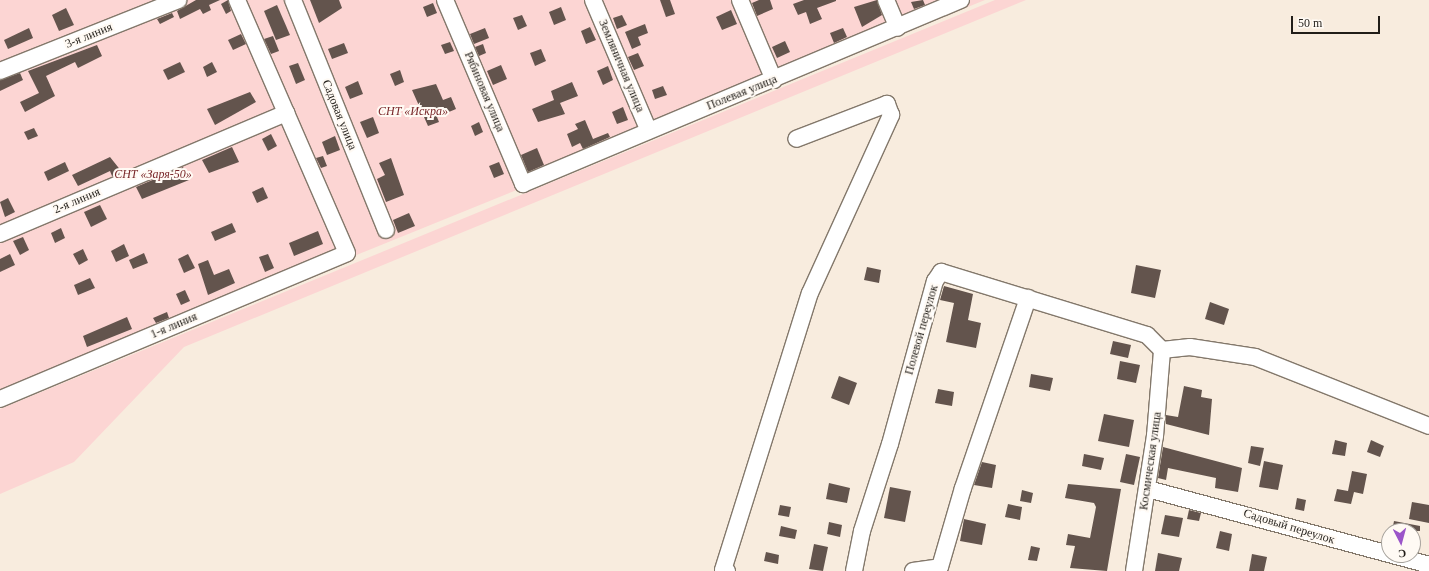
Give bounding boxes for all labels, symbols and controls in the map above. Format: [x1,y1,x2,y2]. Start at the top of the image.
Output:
scale bar [1293,8,1382,34]
text: 50 m [1298,16,1322,30]
street label: Земляничная улица [595,18,647,114]
street label: 3-я линия [63,20,115,52]
street label: Рябиновая улица [461,50,507,134]
street label: Полевая улица [705,72,779,114]
street label: Садовая улица [318,78,360,152]
park label: СНТ «Искра» [378,105,448,119]
park label: СНТ «Заря-50» [114,168,192,182]
street label: 2-я линия [52,185,102,217]
street label: Полевой переулок [902,283,942,377]
street label: 1-я линия [149,310,199,342]
street label: Космическая улица [1137,411,1165,511]
street label: Садовый переулок [1242,506,1336,548]
north arrow [1381,523,1421,563]
text: С [1398,548,1407,560]

